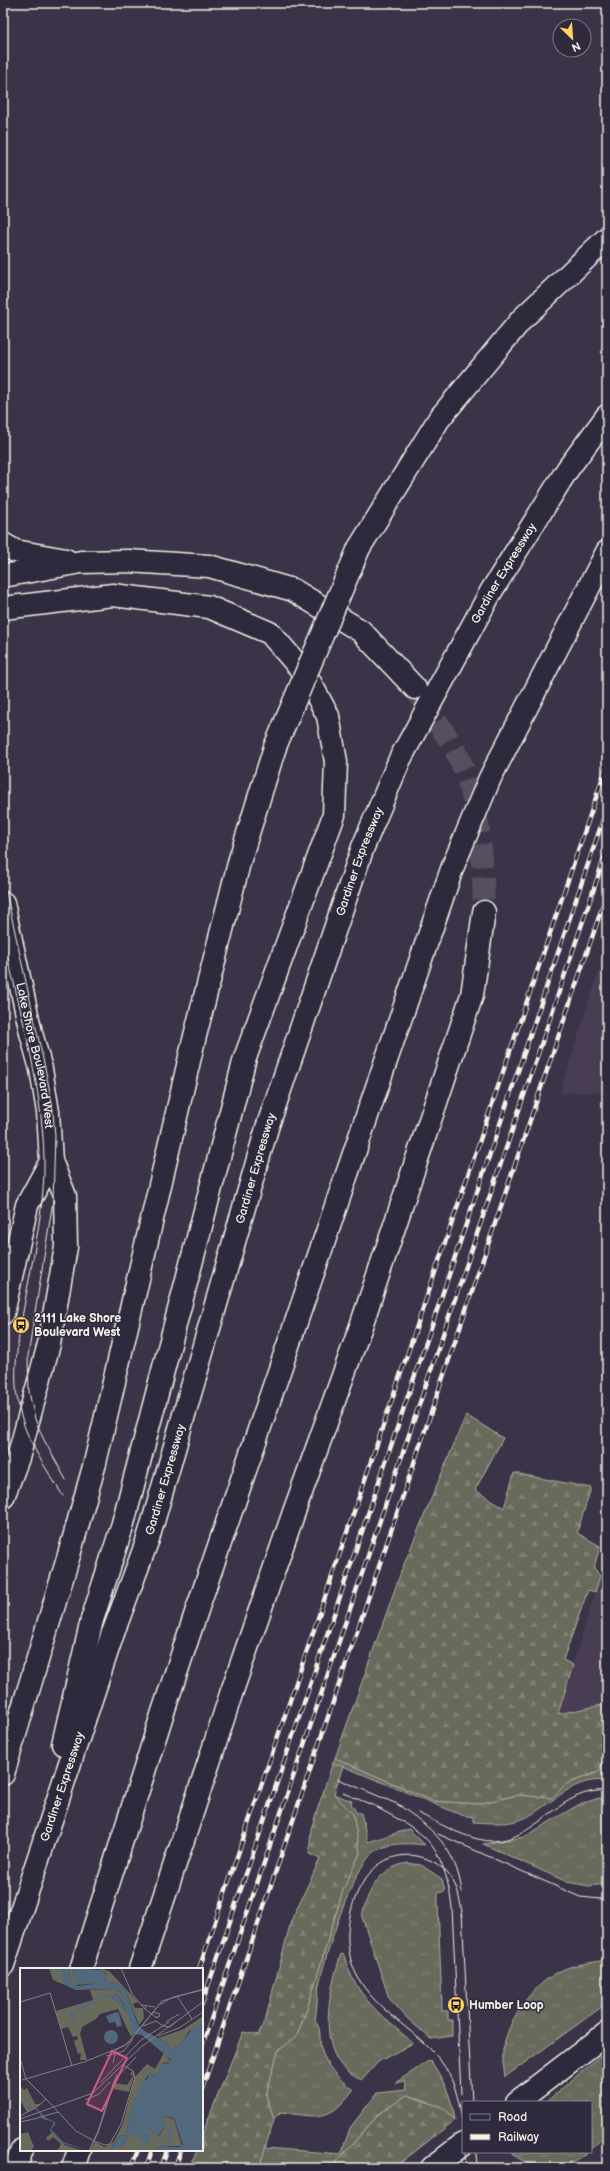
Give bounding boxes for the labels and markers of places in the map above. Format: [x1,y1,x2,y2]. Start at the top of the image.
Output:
place label: 2111 Lake Shore Boulevard West [34,1311,121,1340]
bus stop icon: 2111 Lake Shore Boulevard West [11,1315,31,1335]
bus stop icon: Humber Loop [446,1995,466,2015]
place label: Humber Loop [469,1998,544,2013]

